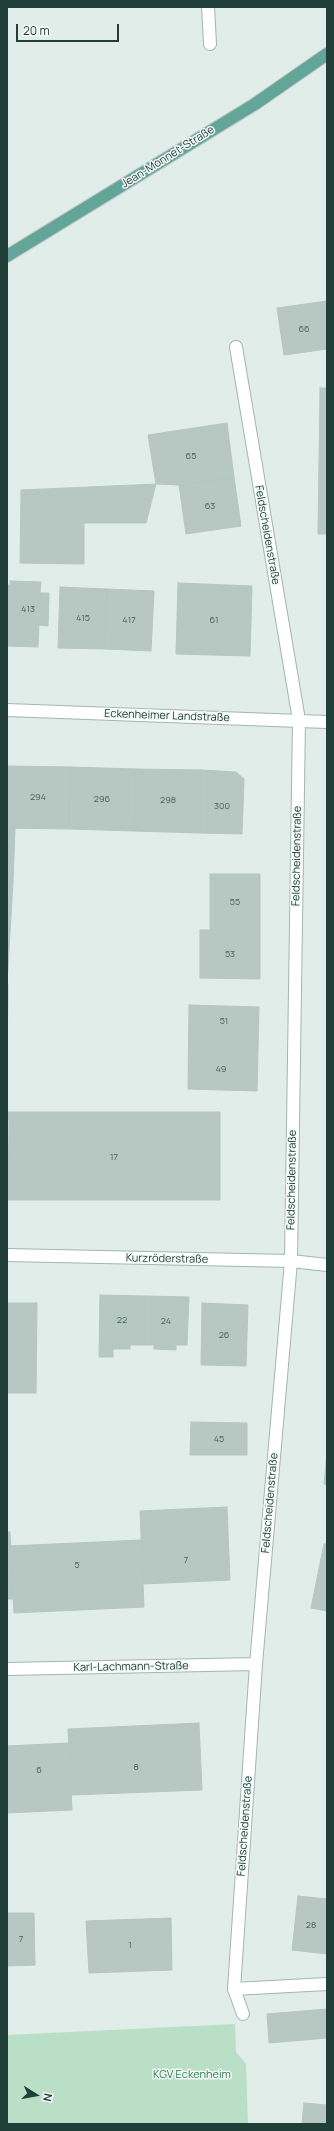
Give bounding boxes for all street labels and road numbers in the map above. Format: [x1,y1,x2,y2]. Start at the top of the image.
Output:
street label: Jean-Monnet-Straße [119,123,217,191]
street label: Feldscheidenstraße [252,484,282,586]
street label: Eckenheimer Landstraße [104,707,230,725]
street label: Feldscheidenstraße [290,806,304,906]
street label: Feldscheidenstraße [285,1130,299,1230]
street label: Kurzröderstraße [126,1252,208,1266]
street label: Feldscheidenstraße [259,1452,281,1554]
street label: Karl-Lachmann-Straße [73,1659,189,1675]
street label: Feldscheidenstraße [235,1775,255,1877]

